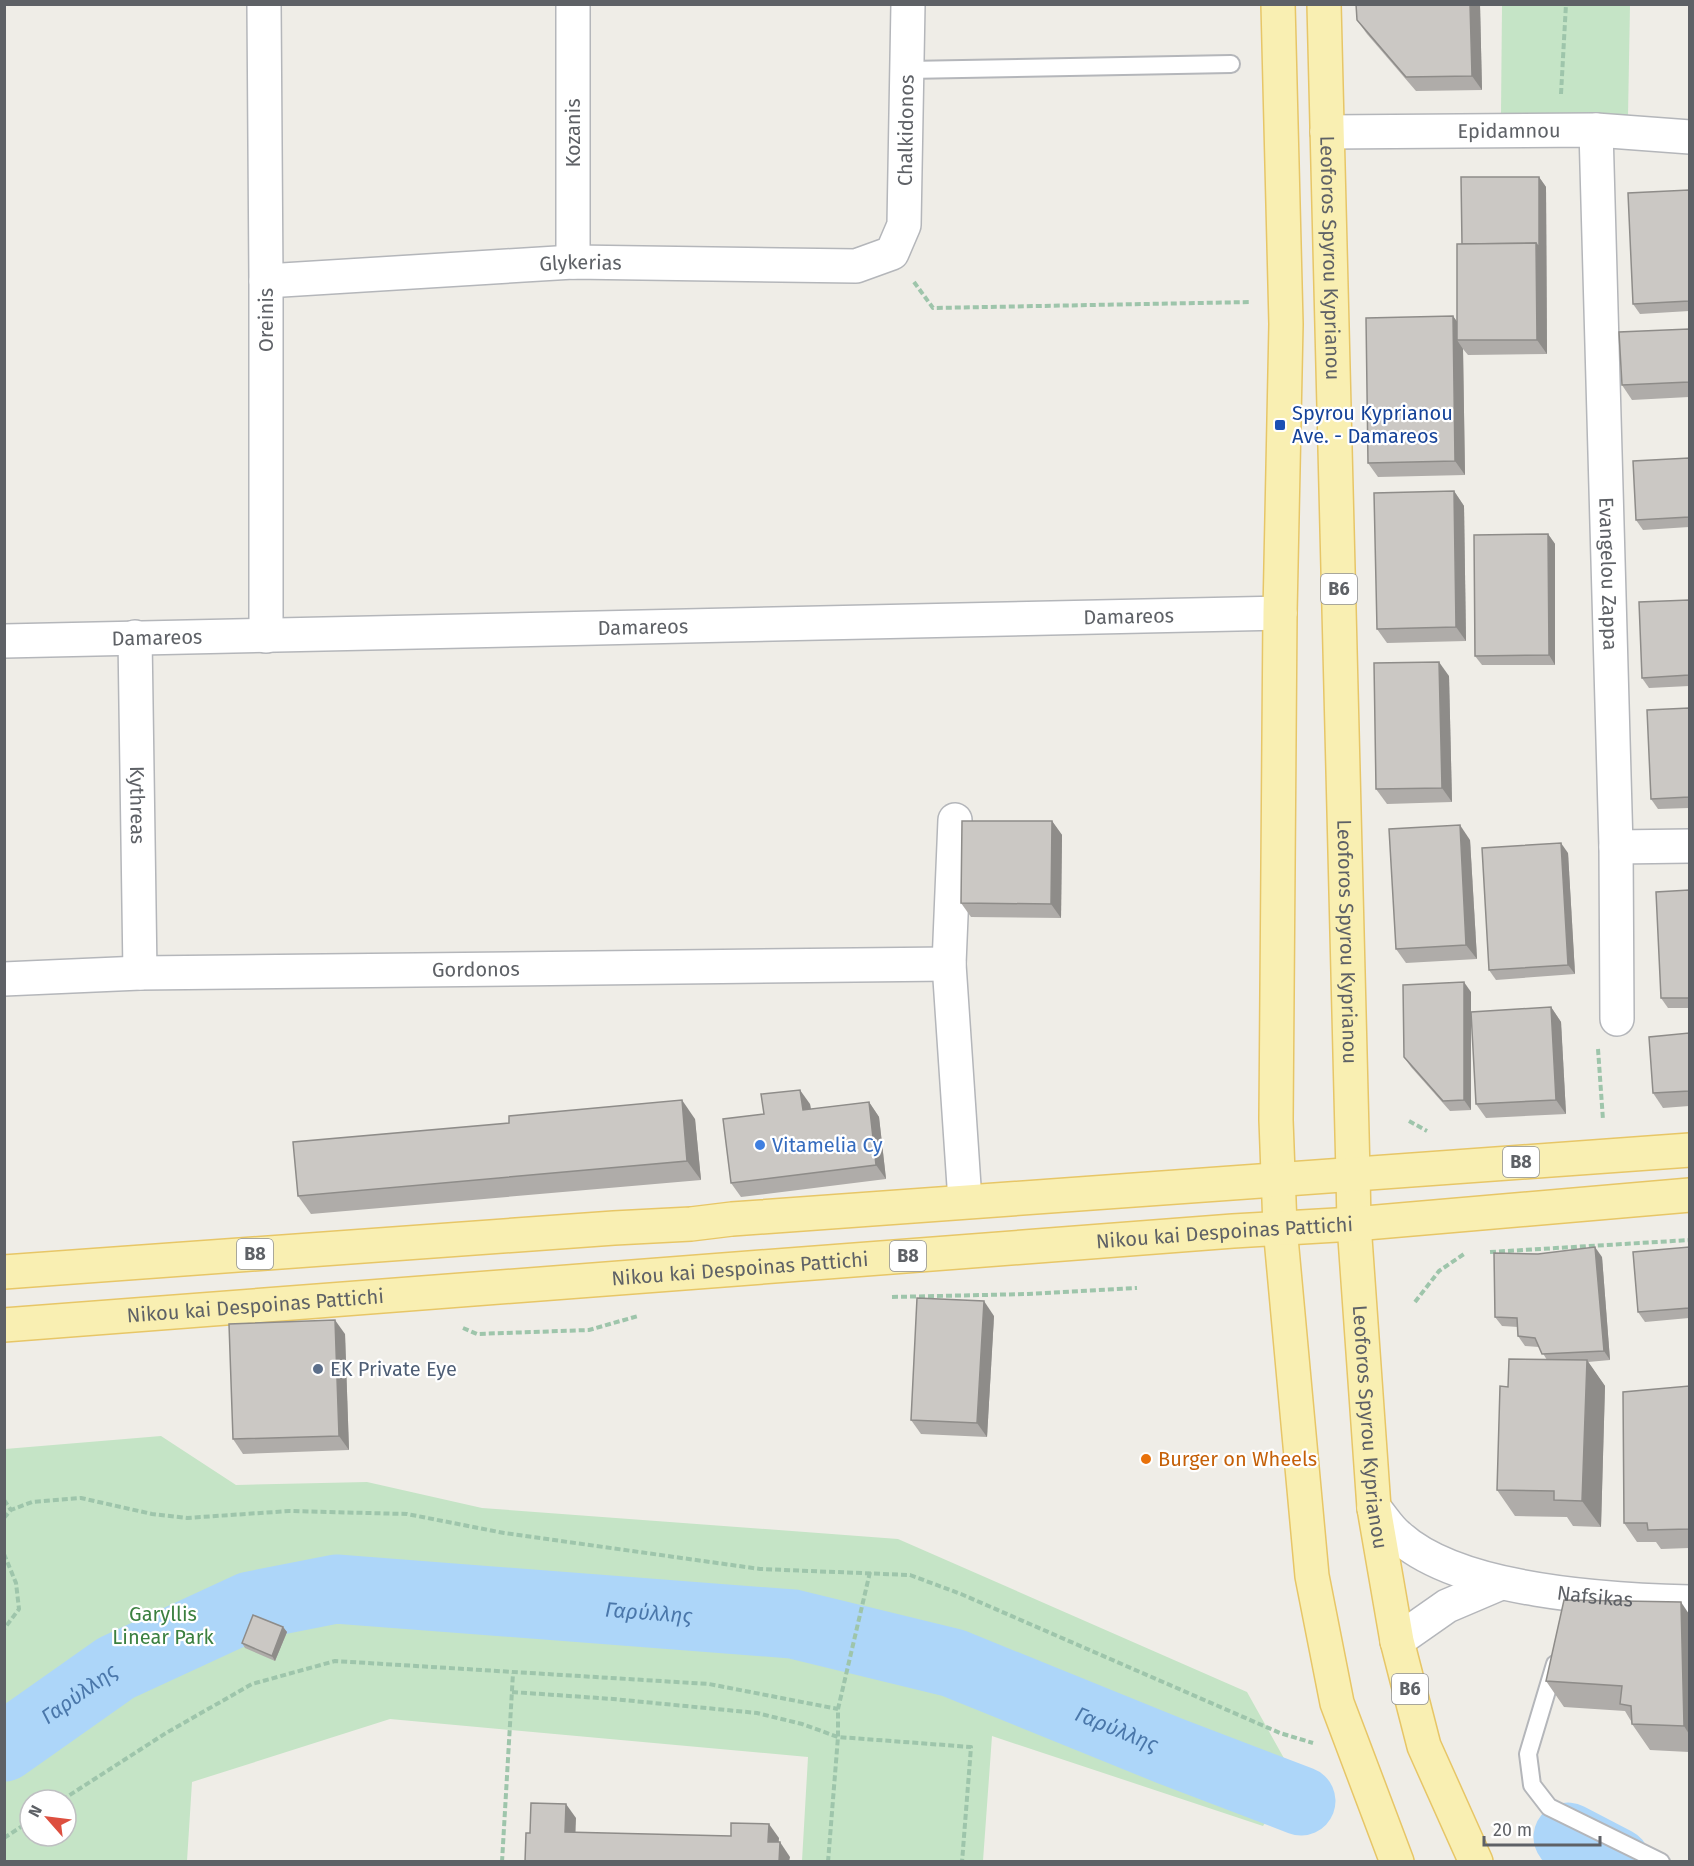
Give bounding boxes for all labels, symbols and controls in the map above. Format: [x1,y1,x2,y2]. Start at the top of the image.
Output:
street label: Chalkidonos [893,74,919,186]
street label: Kozanis [561,98,585,168]
street label: Epidamnou [1457,118,1561,143]
street label: Leoforos Spyrou Kyprianou [1315,135,1345,381]
street label: Glykerias [538,250,622,276]
street label: Oreinis [254,288,278,352]
place label: Spyrou Kyprianou Ave. - Damareos [1292,401,1453,448]
marker: Spyrou Kyprianou Ave. - Damareos [1273,418,1287,432]
street label: Evangelou Zappa [1594,497,1623,651]
road number: B6 [1321,574,1357,604]
street label: Damareos [1083,603,1174,629]
street label: Damareos [597,614,688,640]
street label: Damareos [111,625,203,651]
street label: Kythreas [125,766,150,844]
street label: Leoforos Spyrou Kyprianou [1332,819,1362,1064]
street label: Gordonos [432,957,520,982]
place label: Vitamelia Cy [772,1133,883,1157]
marker: Vitamelia Cy [753,1138,767,1152]
road number: B8 [1503,1147,1539,1177]
street label: Nikou kai Despoinas Pattichi [1095,1212,1354,1253]
road number: B8 [237,1239,273,1269]
road number: B8 [890,1241,926,1271]
street label: Nikou kai Despoinas Pattichi [610,1247,869,1291]
street label: Nikou kai Despoinas Pattichi [126,1284,385,1328]
street label: Leoforos Spyrou Kyprianou [1348,1304,1393,1551]
place label: EK Private Eye [330,1357,457,1381]
marker: EK Private Eye [311,1362,325,1376]
place label: Burger on Wheels [1158,1447,1317,1471]
marker: Burger on Wheels [1139,1452,1153,1466]
street label: Nafsikas [1556,1581,1634,1612]
water label: Γαρύλλης [604,1597,694,1629]
park label: Garyllis Linear Park [112,1602,214,1649]
water label: Γαρύλλης [36,1658,123,1730]
road number: B6 [1392,1674,1428,1704]
water label: Γαρύλλης [1071,1701,1162,1758]
north arrow [18,1788,78,1848]
text: N [24,1802,46,1820]
scale bar [1484,1809,1600,1847]
text: 20 m [1493,1819,1532,1841]

